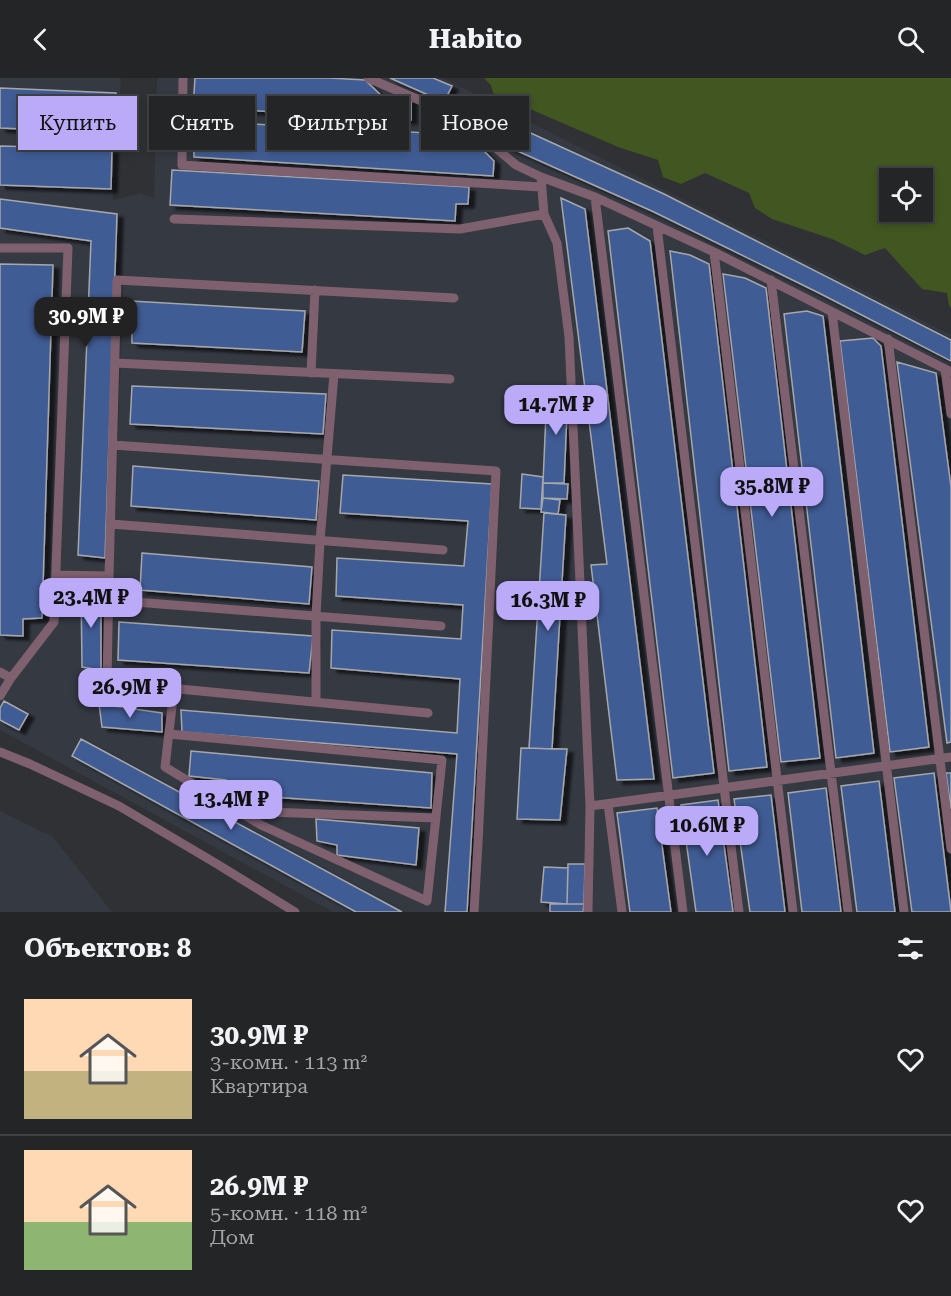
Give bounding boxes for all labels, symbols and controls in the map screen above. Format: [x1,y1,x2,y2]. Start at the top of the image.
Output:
icon: back [24,23,57,56]
text: Habito [429,23,522,55]
icon: search [894,23,927,56]
chip: Купить [18,96,137,150]
chip: Снять [149,96,255,150]
chip: Фильтры [267,96,409,150]
chip: Новое [421,96,529,150]
map controls [879,168,933,222]
button: locate [879,168,933,222]
pin: 30.9M ₽ [31,297,141,348]
text: 30.9M ₽ [48,304,124,328]
pin: 14.7M ₽ [501,385,611,436]
text: 14.7M ₽ [518,392,594,416]
pin: 35.8M ₽ [717,467,827,518]
text: 35.8M ₽ [734,474,810,498]
pin: 23.4M ₽ [36,578,146,629]
pin: 16.3M ₽ [493,581,603,632]
text: 23.4M ₽ [53,585,129,609]
text: 16.3M ₽ [510,588,586,612]
pin: 26.9M ₽ [75,668,185,719]
text: 26.9M ₽ [92,675,168,699]
pin: 13.4M ₽ [176,780,286,831]
text: 13.4M ₽ [193,787,269,811]
pin: 10.6M ₽ [652,806,762,857]
text: 10.6M ₽ [669,813,745,837]
icon: filters [894,932,927,965]
text: Объектов: 8 [24,933,191,963]
text: 30.9M ₽ [210,1020,308,1050]
icon: home [72,1023,144,1095]
icon: heart [894,1043,927,1076]
text: 3-комн. · 113 m² [210,1050,367,1074]
text: Квартира [210,1074,308,1098]
text: 26.9M ₽ [210,1171,308,1201]
icon: home [72,1174,144,1246]
icon: heart [894,1194,927,1227]
text: 5-комн. · 118 m² [210,1201,367,1225]
text: Дом [210,1225,254,1249]

